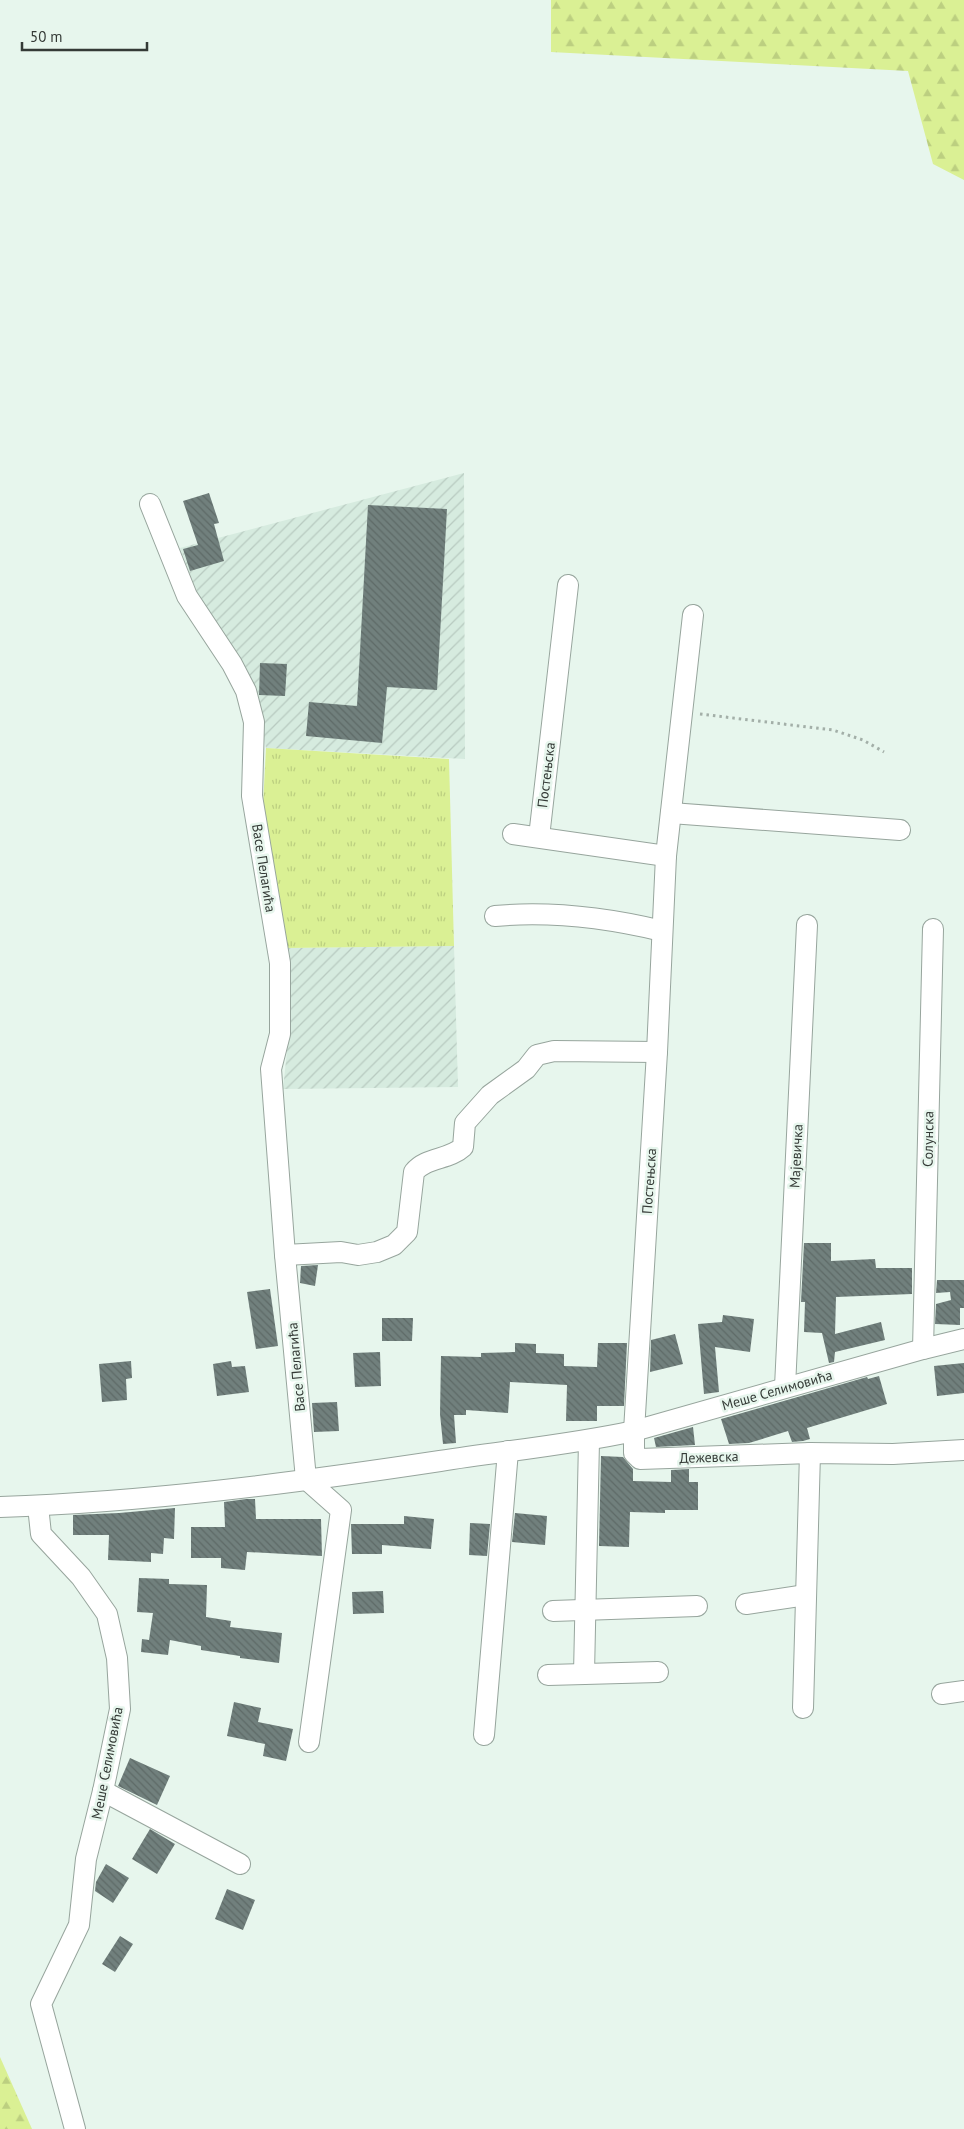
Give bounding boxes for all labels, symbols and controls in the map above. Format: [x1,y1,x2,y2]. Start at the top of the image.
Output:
scale bar [22,20,148,52]
text: 50 m [30,27,63,46]
street label: Постењска [533,741,559,809]
street label: Васе Пелагића [248,822,280,914]
street label: Солунска [919,1111,937,1167]
street label: Мајевичка [785,1124,807,1188]
street label: Постењска [638,1147,660,1214]
street label: Васе Пелагића [283,1322,309,1412]
street label: Меше Селимовића [720,1366,834,1414]
street label: Дежевска [679,1447,739,1467]
street label: Меше Селимовића [87,1705,127,1821]

